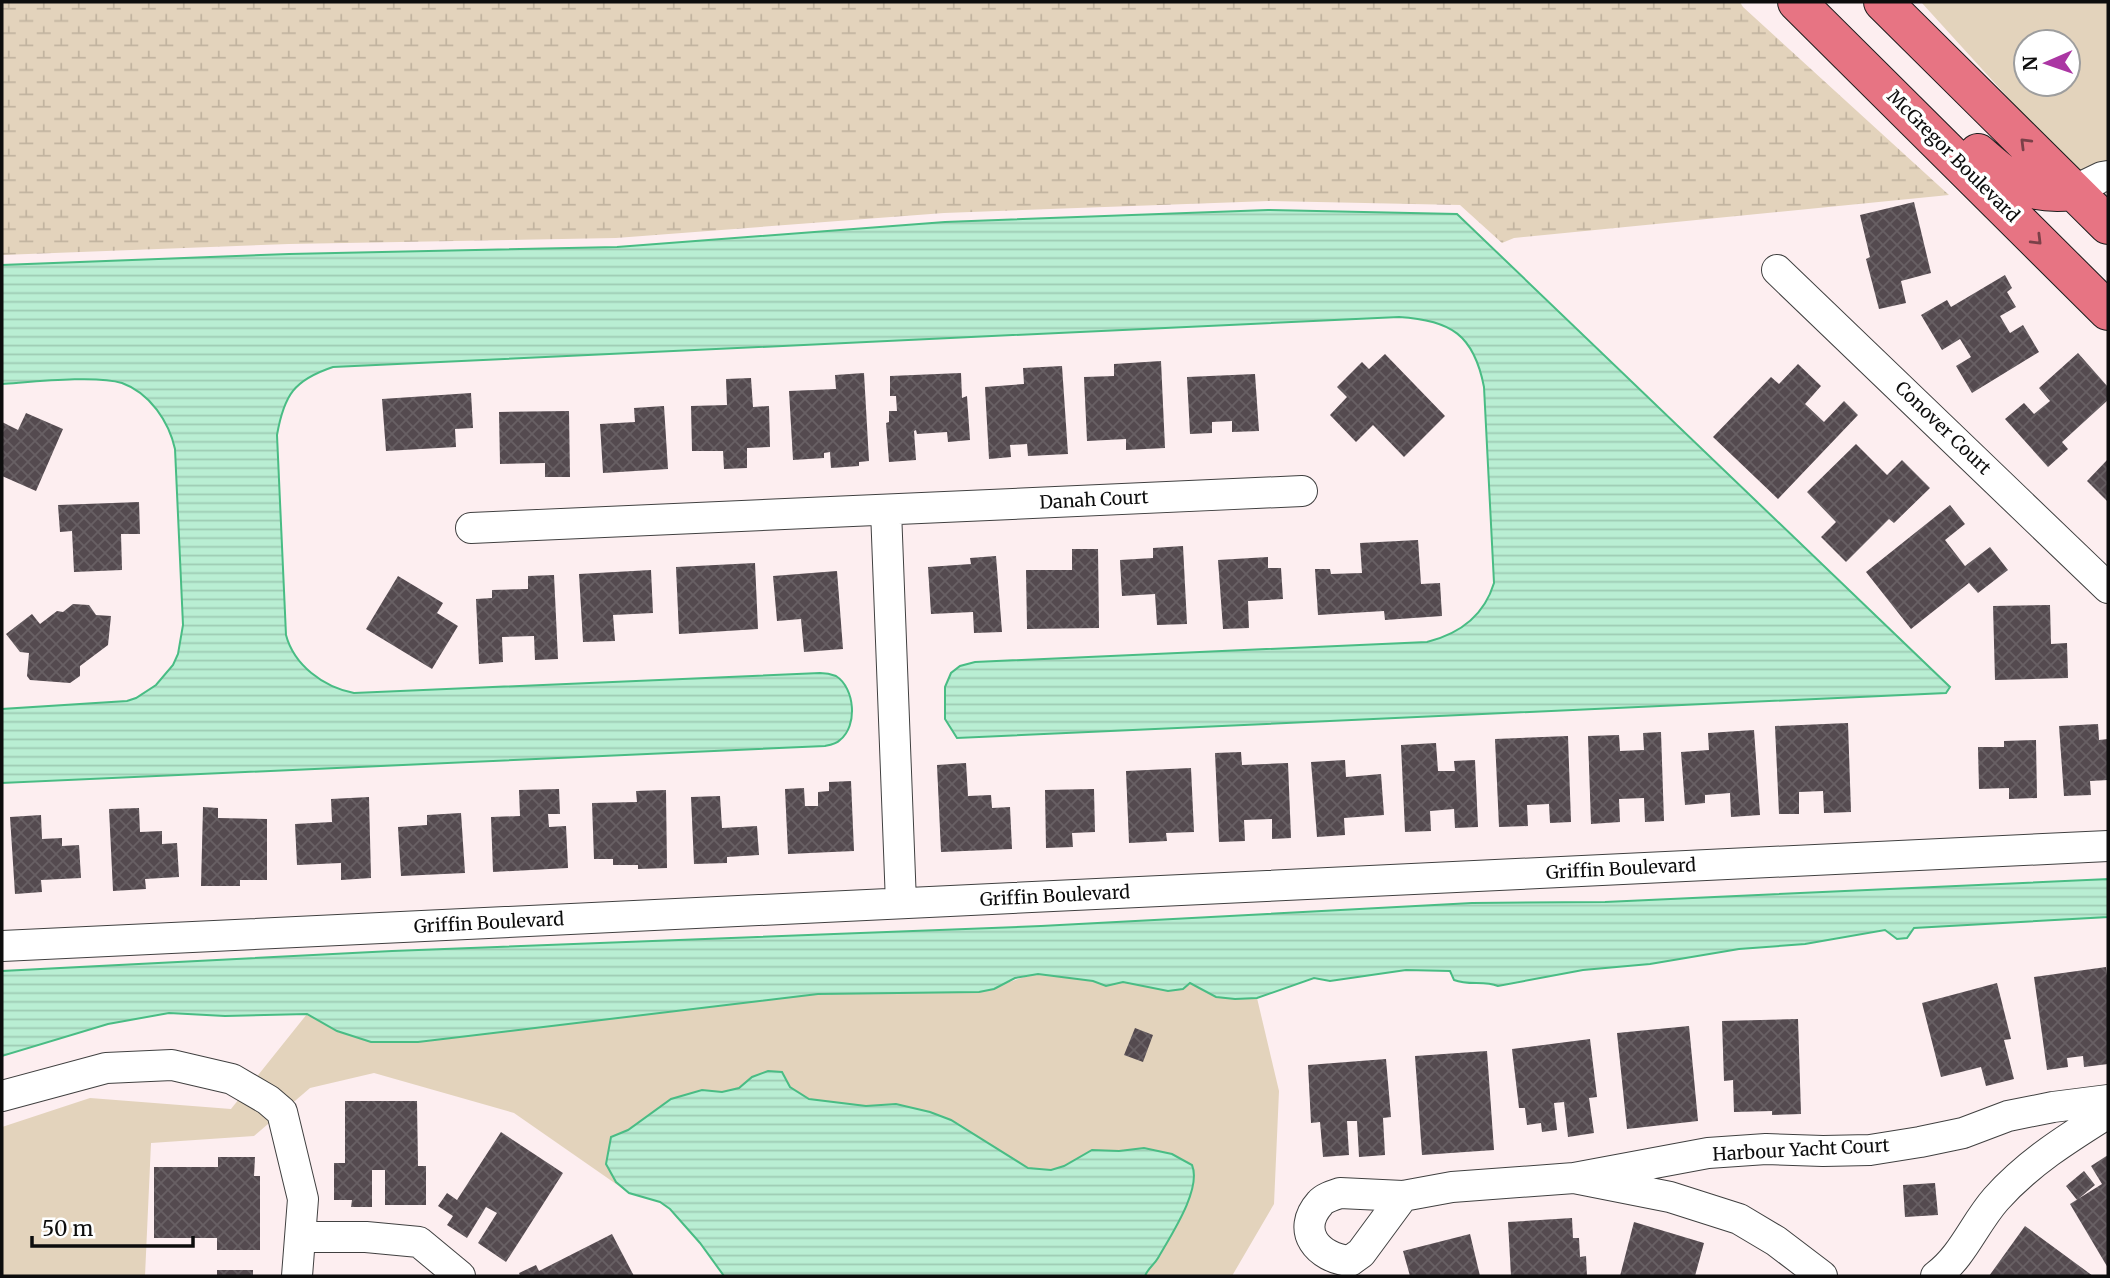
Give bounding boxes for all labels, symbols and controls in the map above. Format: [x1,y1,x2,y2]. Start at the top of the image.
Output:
north arrow [2012,28,2082,98]
text: N [2018,56,2042,72]
street label: McGregor Boulevard [1882,85,2024,227]
one-way arrow [2020,139,2033,152]
one-way arrow [2028,232,2041,245]
street label: Conover Court [1891,376,1996,479]
street label: Danah Court [1039,485,1149,514]
street label: Griffin Boulevard [1545,853,1697,884]
street label: Griffin Boulevard [979,880,1131,911]
street label: Griffin Boulevard [413,907,565,938]
street label: Harbour Yacht Court [1712,1133,1890,1166]
scale bar [32,1204,192,1248]
text: 50 m [42,1215,93,1242]

